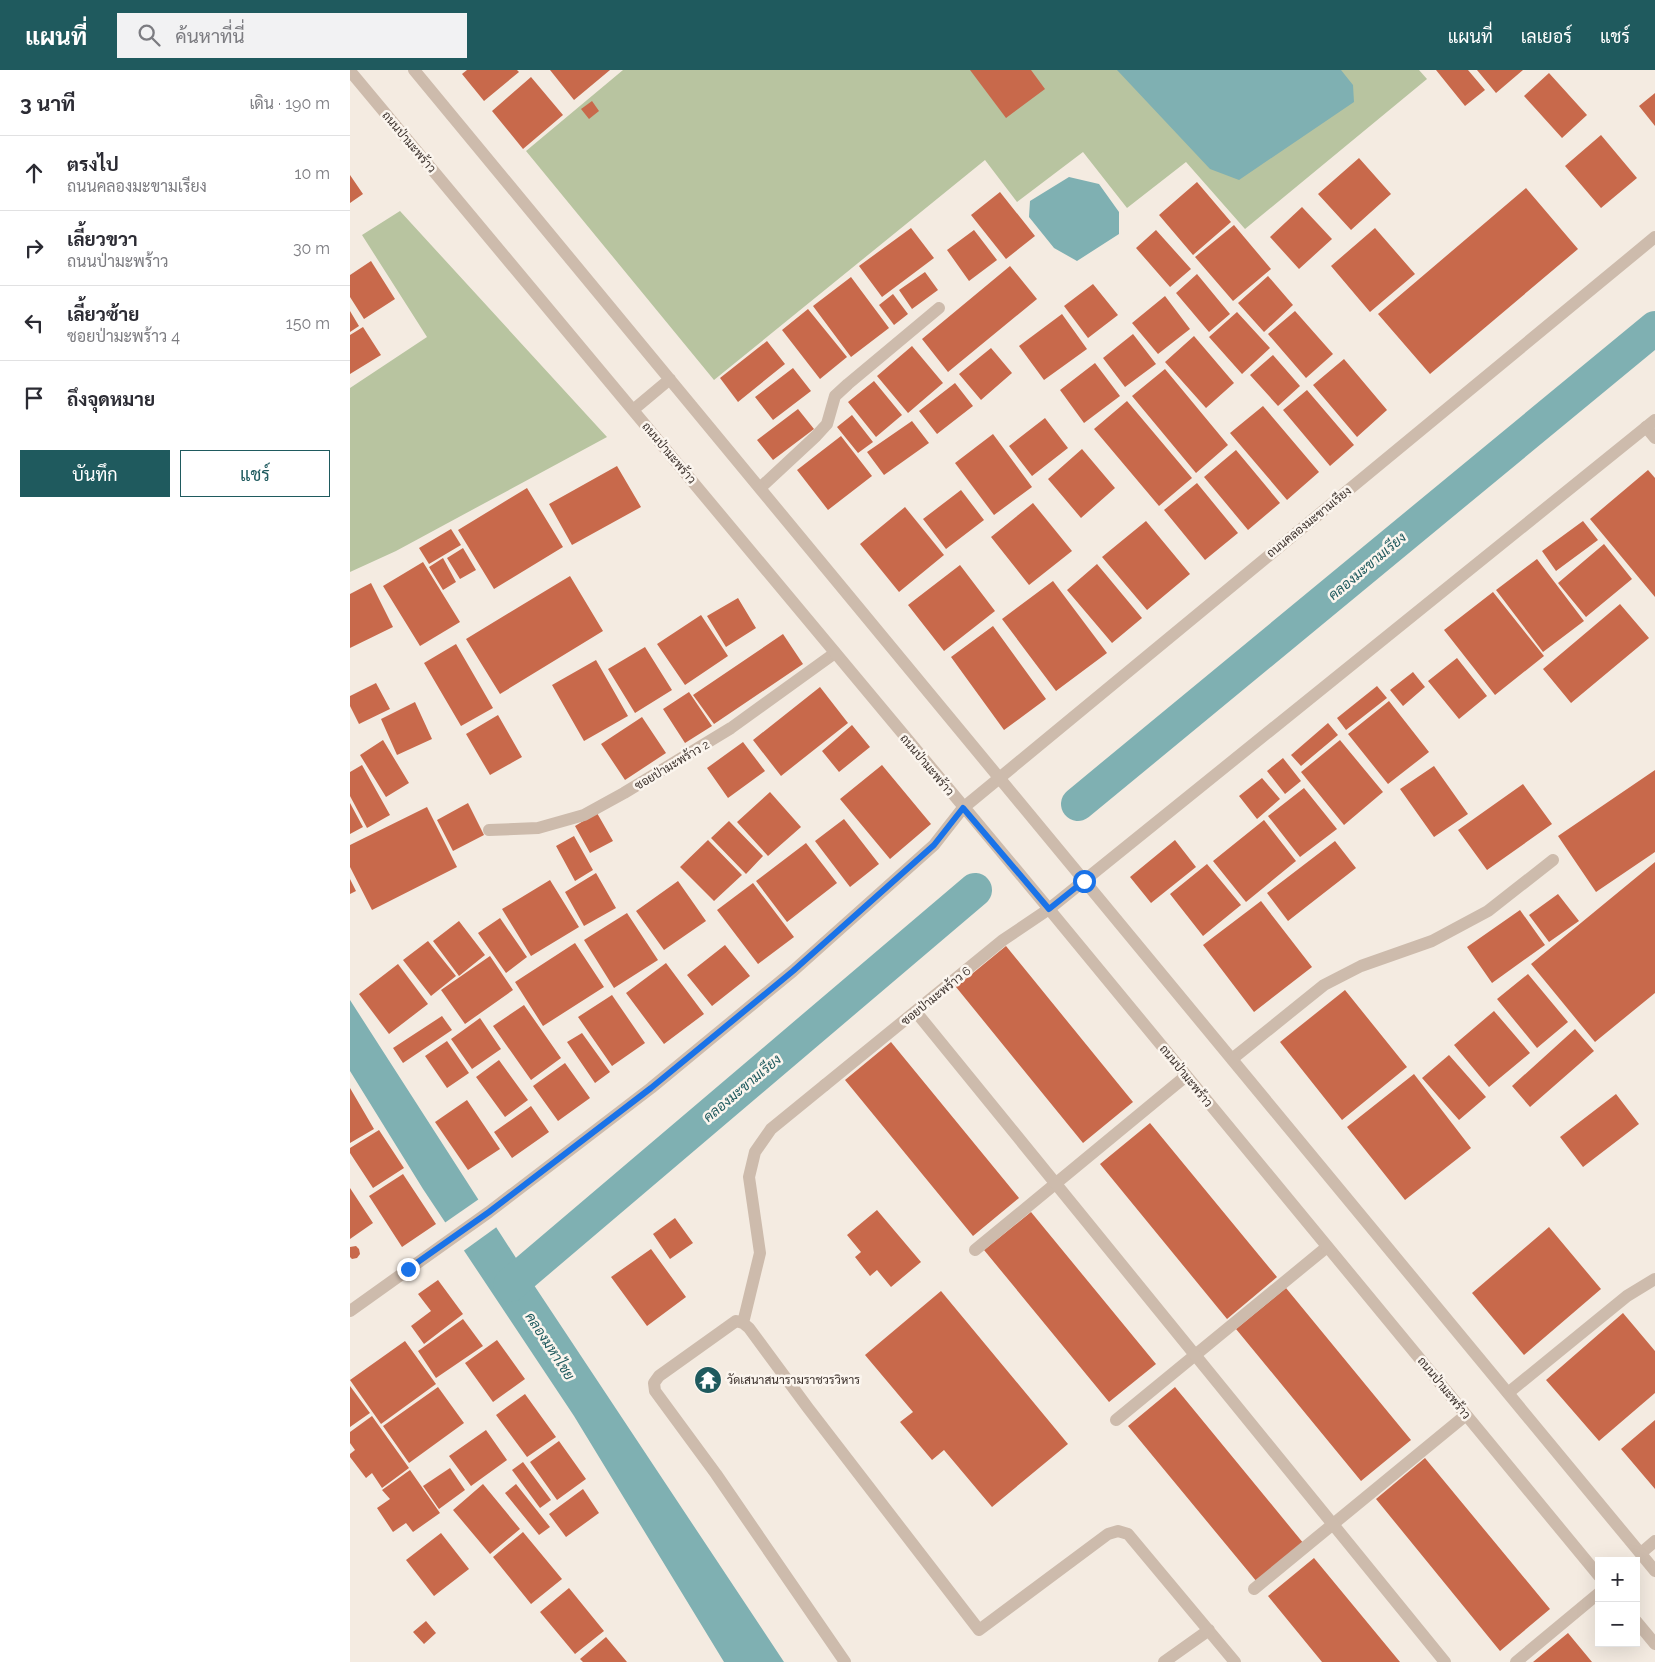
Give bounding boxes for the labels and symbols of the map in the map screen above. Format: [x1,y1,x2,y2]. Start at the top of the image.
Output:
street label: ถนนป่ามะพร้าว [379,108,439,176]
street label: ถนนป่ามะพร้าว [639,419,699,487]
street label: ถนนคลองมะขามเรียง [1263,483,1354,560]
water label: คลองมะขามเรียง [1324,528,1409,603]
street label: ถนนป่ามะพร้าว [897,731,957,799]
street label: ซอยป่ามะพร้าว 2 [632,737,712,793]
route start [1073,870,1096,893]
street label: ซอยป่ามะพร้าว 6 [898,964,974,1028]
street label: ถนนป่ามะพร้าว [1157,1042,1215,1110]
water label: คลองมะขามเรียง [699,1050,784,1125]
route end [397,1258,420,1281]
water label: คลองมหาไชย [522,1309,578,1383]
street label: ถนนป่ามะพร้าว [1415,1354,1473,1422]
temple icon: วัดเสนาสนารามราชวรวิหาร [693,1365,723,1395]
place label: วัดเสนาสนารามราชวรวิหาร [727,1373,860,1387]

